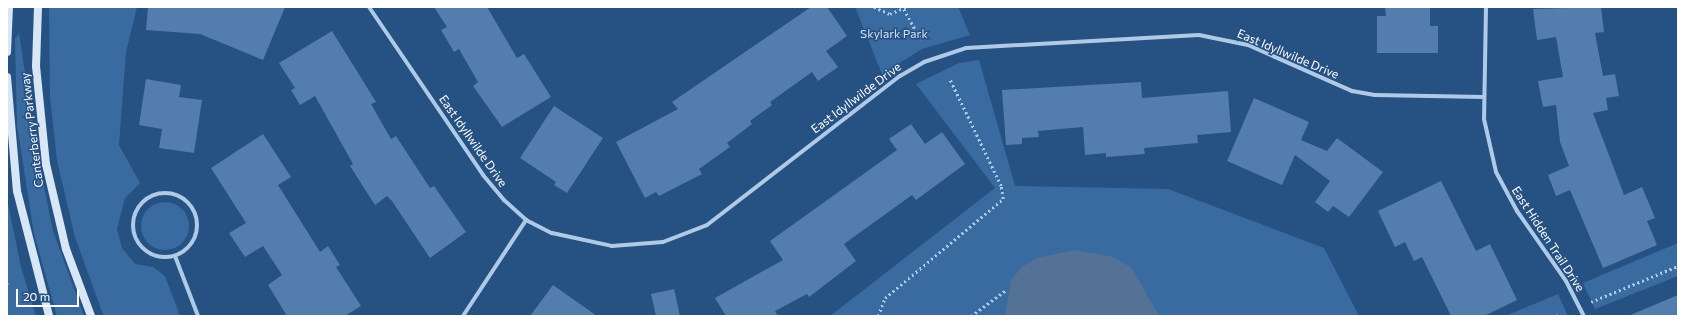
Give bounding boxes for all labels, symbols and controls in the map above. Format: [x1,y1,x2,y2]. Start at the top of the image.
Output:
street label: East Idyllwilde Drive [1235,26,1341,82]
park label: Skylark Park [860,27,928,41]
street label: East Idyllwilde Drive [808,59,904,137]
street label: Canterberry Parkway [18,72,46,188]
street label: East Idyllwilde Drive [436,92,510,190]
street label: East Hidden Trail Drive [1509,184,1587,294]
scale bar [18,281,81,307]
text: 20 m [23,289,50,303]

